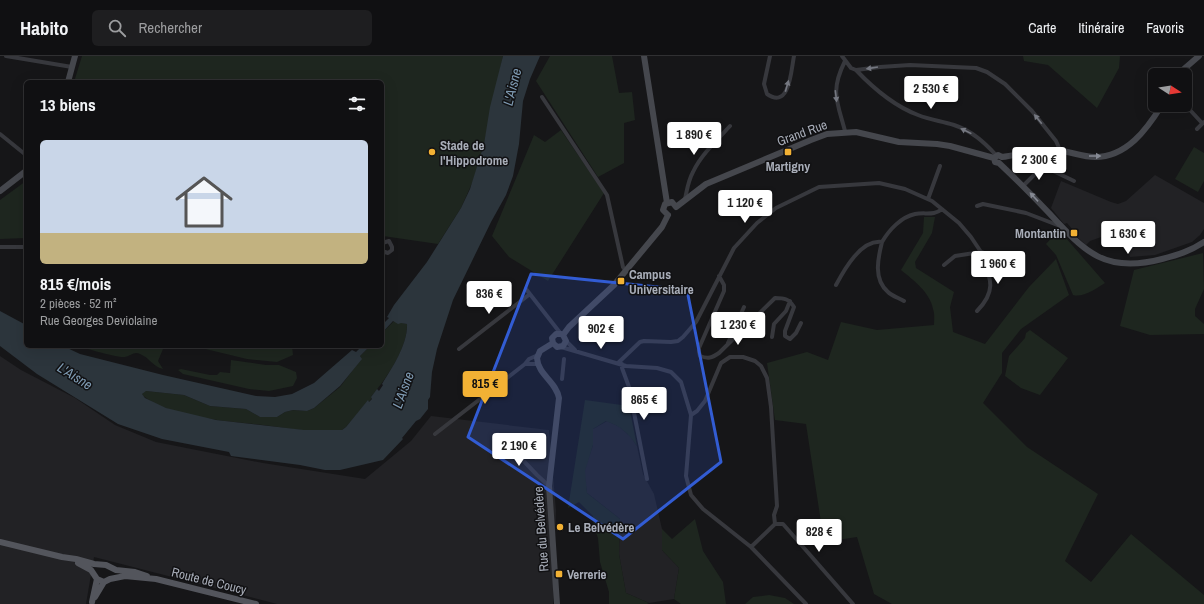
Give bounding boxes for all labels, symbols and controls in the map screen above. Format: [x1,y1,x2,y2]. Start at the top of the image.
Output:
search box [92,10,372,46]
text: Habito [20,15,68,41]
icon: search [106,17,128,39]
text: Rechercher [138,17,202,38]
text: Carte [1028,19,1056,37]
text: Itinéraire [1078,19,1124,37]
text: Favoris [1146,19,1184,37]
one-way arrow [866,65,878,71]
water label: L'Aisne [499,66,525,108]
north arrow [1148,68,1192,112]
map controls [1148,68,1192,112]
pin: 2 530 € [894,76,968,110]
one-way arrow [784,80,790,92]
text: 2 530 € [913,80,949,97]
one-way arrow [833,89,839,102]
text: 13 biens [40,93,96,116]
icon: filters [346,93,368,115]
one-way arrow [1034,113,1043,124]
street label: Grand Rue [775,116,829,150]
pin: 1 890 € [657,122,731,156]
text: 1 890 € [676,126,712,143]
one-way arrow [961,127,972,134]
place label: Stade de l'Hippodrome [440,137,508,169]
marker: Stade de l'Hippodrome [427,147,437,157]
marker: Martigny [783,147,793,157]
pin: 2 300 € [1002,147,1076,181]
text: 2 300 € [1021,151,1057,168]
one-way arrow [1089,153,1102,159]
place label: Martigny [766,158,810,175]
icon: home [168,166,240,238]
pin: 1 120 € [708,190,782,224]
one-way arrow [1029,192,1039,202]
text: 1 120 € [727,194,763,211]
pin: 1 630 € [1091,221,1165,255]
place label: Montantin [1015,225,1066,242]
text: 1 630 € [1110,225,1146,242]
marker: Montantin [1069,228,1079,238]
pin: 1 960 € [961,251,1035,285]
text: 1 960 € [980,255,1016,272]
place label: Campus Universitaire [629,266,694,298]
text: 815 €/mois [40,272,111,295]
marker: Campus Universitaire [616,276,626,286]
pin: 836 € [461,281,517,315]
text: 836 € [476,285,502,302]
text: 2 pièces · 52 m² [40,295,116,312]
text: Rue Georges Deviolaine [40,312,157,329]
pin: 1 230 € [701,312,775,346]
pin: 902 € [573,316,629,350]
text: 1 230 € [720,316,756,333]
text: 902 € [588,320,614,337]
water label: L'Aisne [54,358,96,394]
water label: L'Aisne [388,369,418,411]
pin: 815 € [457,371,513,405]
text: 815 € [472,375,498,392]
pin: 865 € [616,387,672,421]
text: 865 € [631,391,657,408]
pin: 2 190 € [482,433,556,467]
text: 2 190 € [501,437,537,454]
street label: Rue du Belvédère [530,486,552,572]
place label: Le Belvédère [568,519,634,536]
pin: 828 € [791,519,847,553]
marker: Le Belvédère [555,522,565,532]
text: 828 € [806,523,832,540]
street label: Route de Coucy [170,564,249,599]
place label: Verrerie [567,566,607,583]
marker: Verrerie [554,569,564,579]

